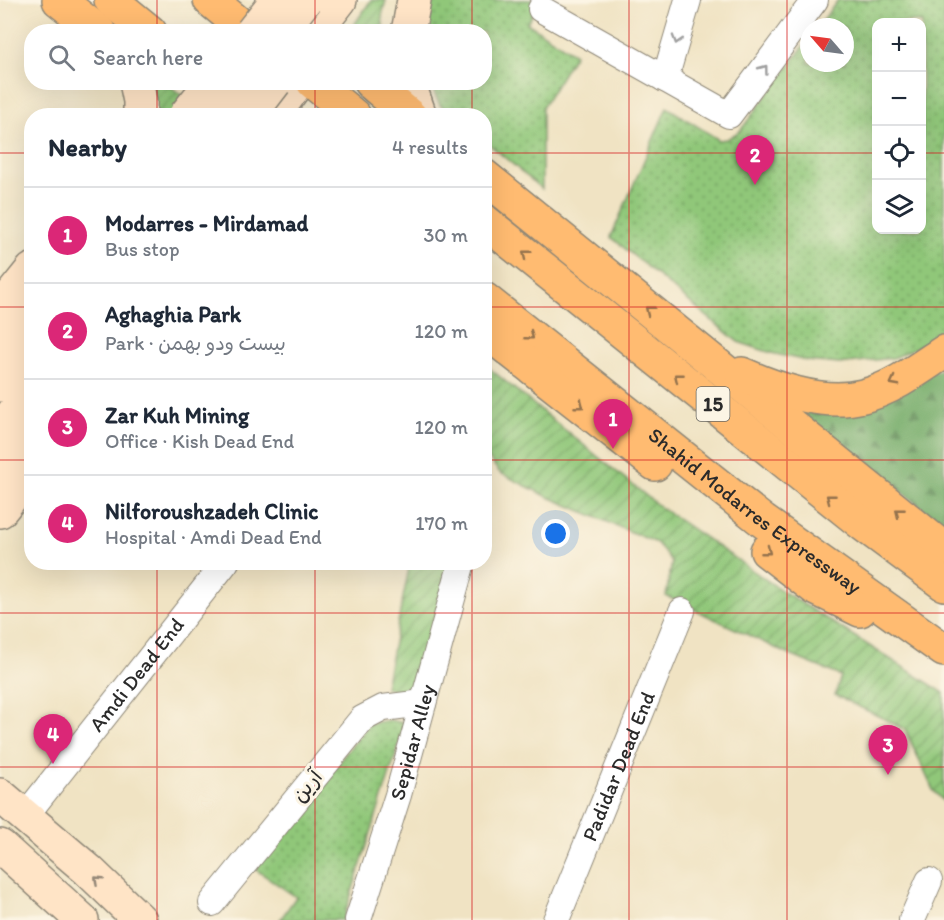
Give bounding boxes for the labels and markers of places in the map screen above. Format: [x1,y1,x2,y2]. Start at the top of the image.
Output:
pin: 2 [736,136,774,185]
pin: 1 [594,400,632,449]
pin: 4 [34,714,72,764]
pin: 3 [868,726,908,775]

